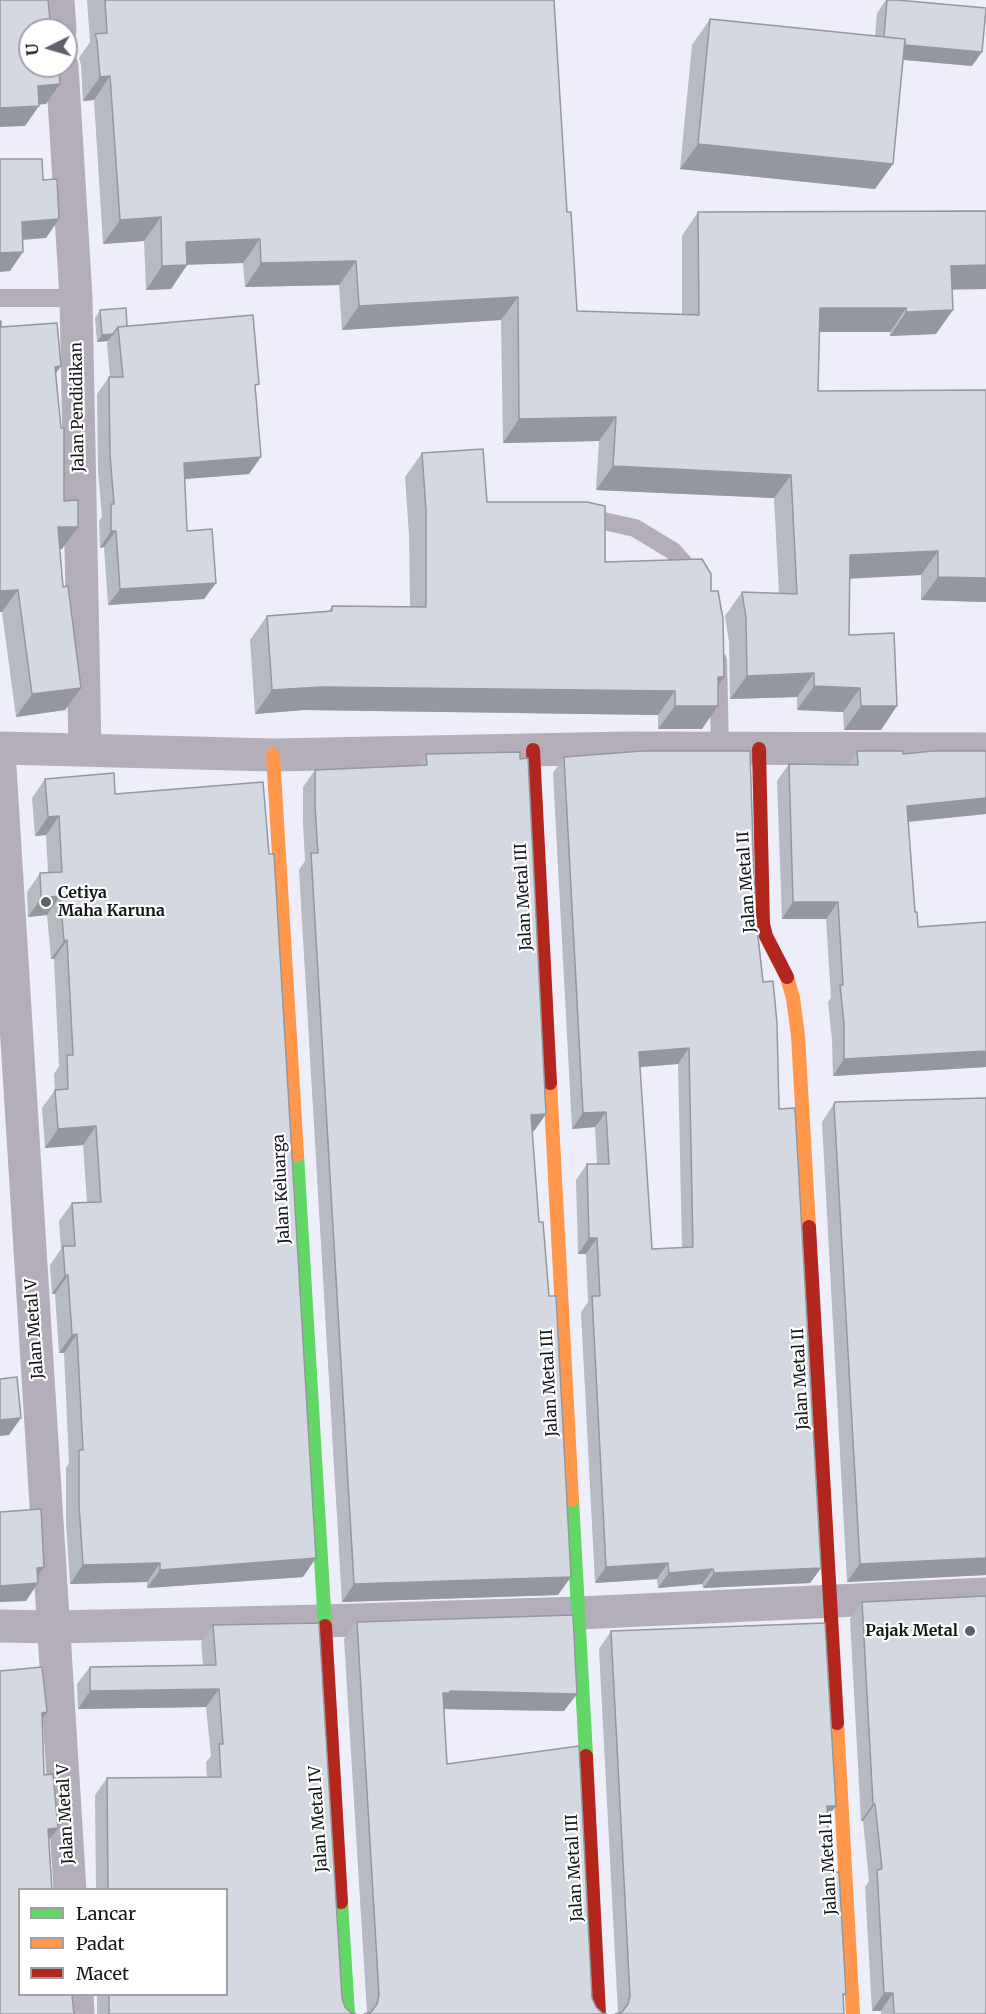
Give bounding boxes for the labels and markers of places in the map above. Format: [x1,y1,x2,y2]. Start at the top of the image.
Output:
place label: Cetiya Maha Karuna [58,883,165,921]
marker: Cetiya Maha Karuna [39,895,53,909]
place label: Pajak Metal [865,1621,958,1641]
marker: Pajak Metal [963,1624,977,1638]

